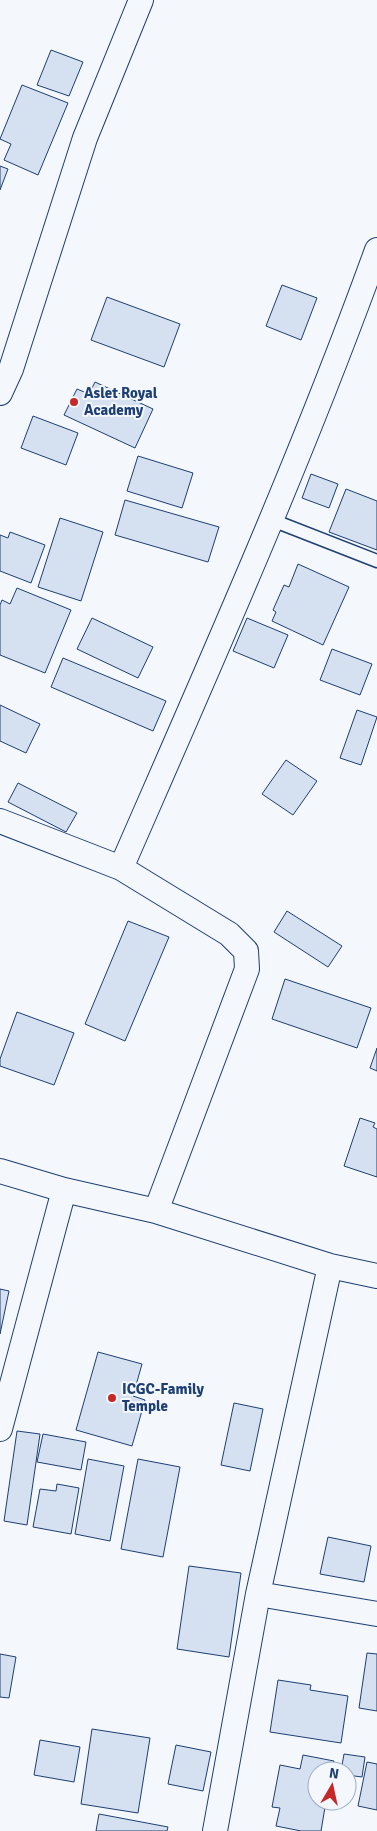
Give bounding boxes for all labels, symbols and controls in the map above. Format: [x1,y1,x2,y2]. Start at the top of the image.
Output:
place label: Aslet Royal Academy [84,384,158,419]
marker: Aslet Royal Academy [68,396,80,408]
place label: ICGC-Family Temple [122,1380,205,1415]
marker: ICGC-Family Temple [106,1392,118,1404]
north arrow [307,1761,357,1811]
text: N [328,1764,340,1783]

